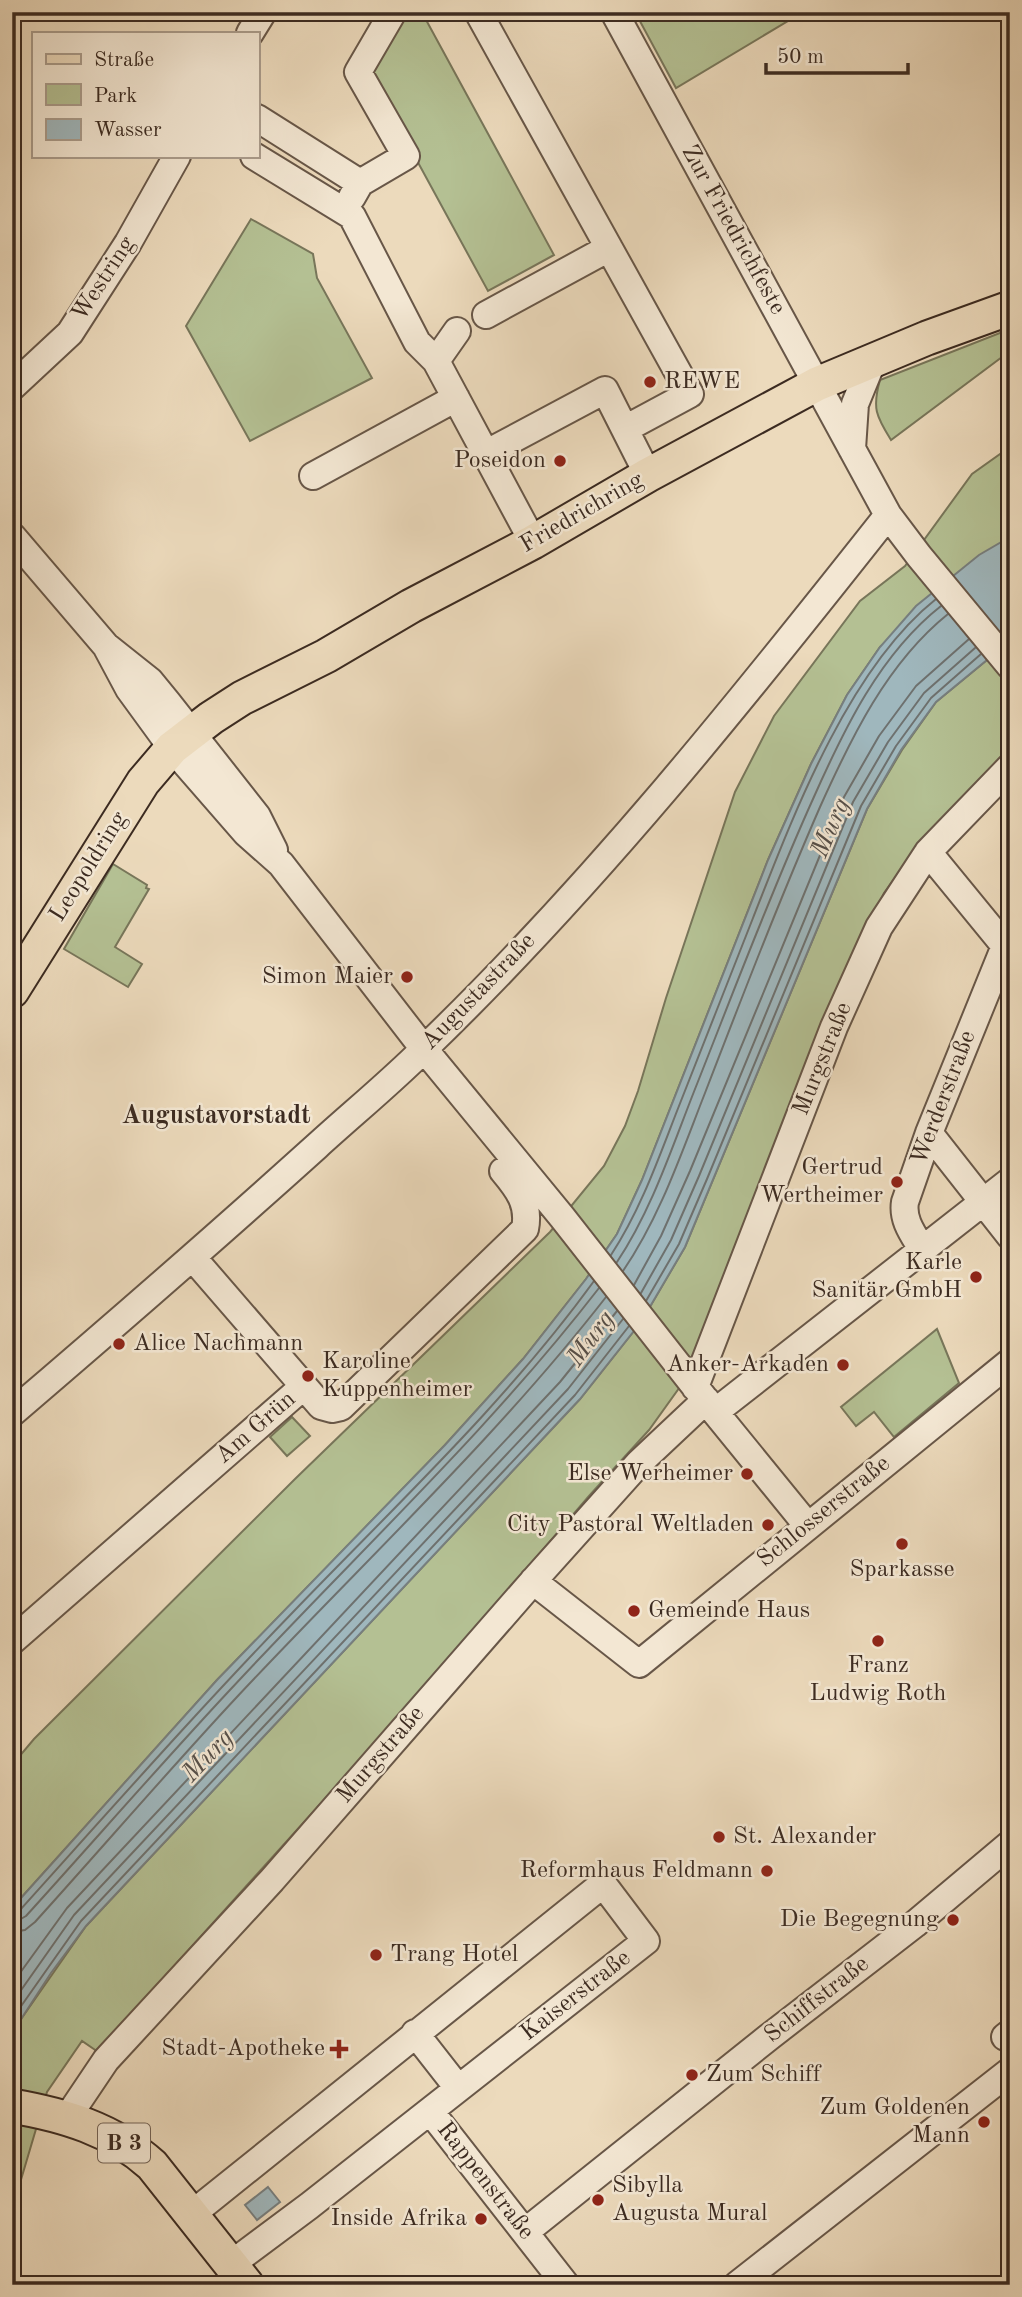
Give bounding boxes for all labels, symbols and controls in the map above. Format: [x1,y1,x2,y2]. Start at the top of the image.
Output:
legend [32,32,259,158]
scale bar [766,32,908,76]
text: 50 m [777,47,824,68]
text: Straße [94,50,154,71]
text: Park [94,86,137,107]
text: Wasser [94,120,162,141]
street label: Zur Friedrichfeste [676,141,790,319]
street label: Westring [68,232,140,326]
place label: REWE [664,370,740,394]
marker: REWE [642,374,658,390]
place label: Poseidon [454,449,546,473]
marker: Poseidon [552,453,568,469]
street label: Friedrichring [516,468,648,558]
water label: Murg [807,794,855,862]
street label: Leopoldring [46,808,132,926]
street label: Augustastraße [418,929,540,1055]
place label: Simon Maier [262,965,393,989]
marker: Simon Maier [399,969,415,985]
street label: Murgstraße [789,999,857,1119]
street label: Werderstraße [907,1028,981,1168]
district label: Augustavorstadt [121,1103,311,1129]
place label: Gertrud Wertheimer [760,1156,883,1208]
marker: Gertrud Wertheimer [889,1174,905,1190]
place label: Karle Sanitär GmbH [811,1251,962,1303]
marker: Karle Sanitär GmbH [968,1269,984,1285]
water label: Murg [562,1306,620,1372]
place label: Alice Nachmann [133,1332,303,1356]
marker: Alice Nachmann [111,1336,127,1352]
place label: Karoline Kuppenheimer [322,1350,472,1402]
place label: Anker-Arkaden [666,1353,829,1377]
marker: Anker-Arkaden [835,1357,851,1373]
marker: Karoline Kuppenheimer [300,1368,316,1384]
street label: Am Grün [212,1387,301,1469]
street label: Schlosserstraße [753,1451,895,1573]
place label: Else Werheimer [567,1462,733,1486]
marker: Else Werheimer [739,1466,755,1482]
place label: City Pastoral Weltladen [507,1513,754,1537]
marker: City Pastoral Weltladen [760,1517,776,1533]
marker: Sparkasse [894,1536,910,1552]
place label: Sparkasse [849,1558,955,1582]
place label: Gemeinde Haus [648,1599,810,1623]
marker: Gemeinde Haus [626,1603,642,1619]
marker: Franz Ludwig Roth [870,1633,886,1649]
place label: Franz Ludwig Roth [810,1654,946,1706]
street label: Murgstraße [333,1702,429,1808]
water label: Murg [177,1725,239,1788]
place label: St. Alexander [733,1825,876,1849]
marker: St. Alexander [711,1829,727,1845]
place label: Reformhaus Feldmann [520,1859,753,1883]
marker: Reformhaus Feldmann [759,1863,775,1879]
place label: Die Begegnung [780,1908,939,1932]
marker: Die Begegnung [945,1912,961,1928]
place label: Trang Hotel [390,1943,518,1967]
street label: Kaiserstraße [517,1946,635,2046]
marker: Trang Hotel [368,1947,384,1963]
street label: Schiffstraße [760,1952,874,2048]
place label: Stadt-Apotheke [161,2037,325,2061]
marker: Stadt-Apotheke [331,2041,347,2057]
place label: Zum Schiff [706,2063,822,2087]
marker: Zum Schiff [684,2067,700,2083]
place label: Zum Goldenen Mann [820,2096,970,2148]
marker: Zum Goldenen Mann [976,2114,992,2130]
street label: Rappenstraße [432,2118,538,2244]
road number: B 3 [98,2124,150,2162]
place label: Sibylla Augusta Mural [612,2174,767,2226]
marker: Sibylla Augusta Mural [590,2192,606,2208]
place label: Inside Afrika [330,2207,467,2231]
marker: Inside Afrika [473,2211,489,2227]

